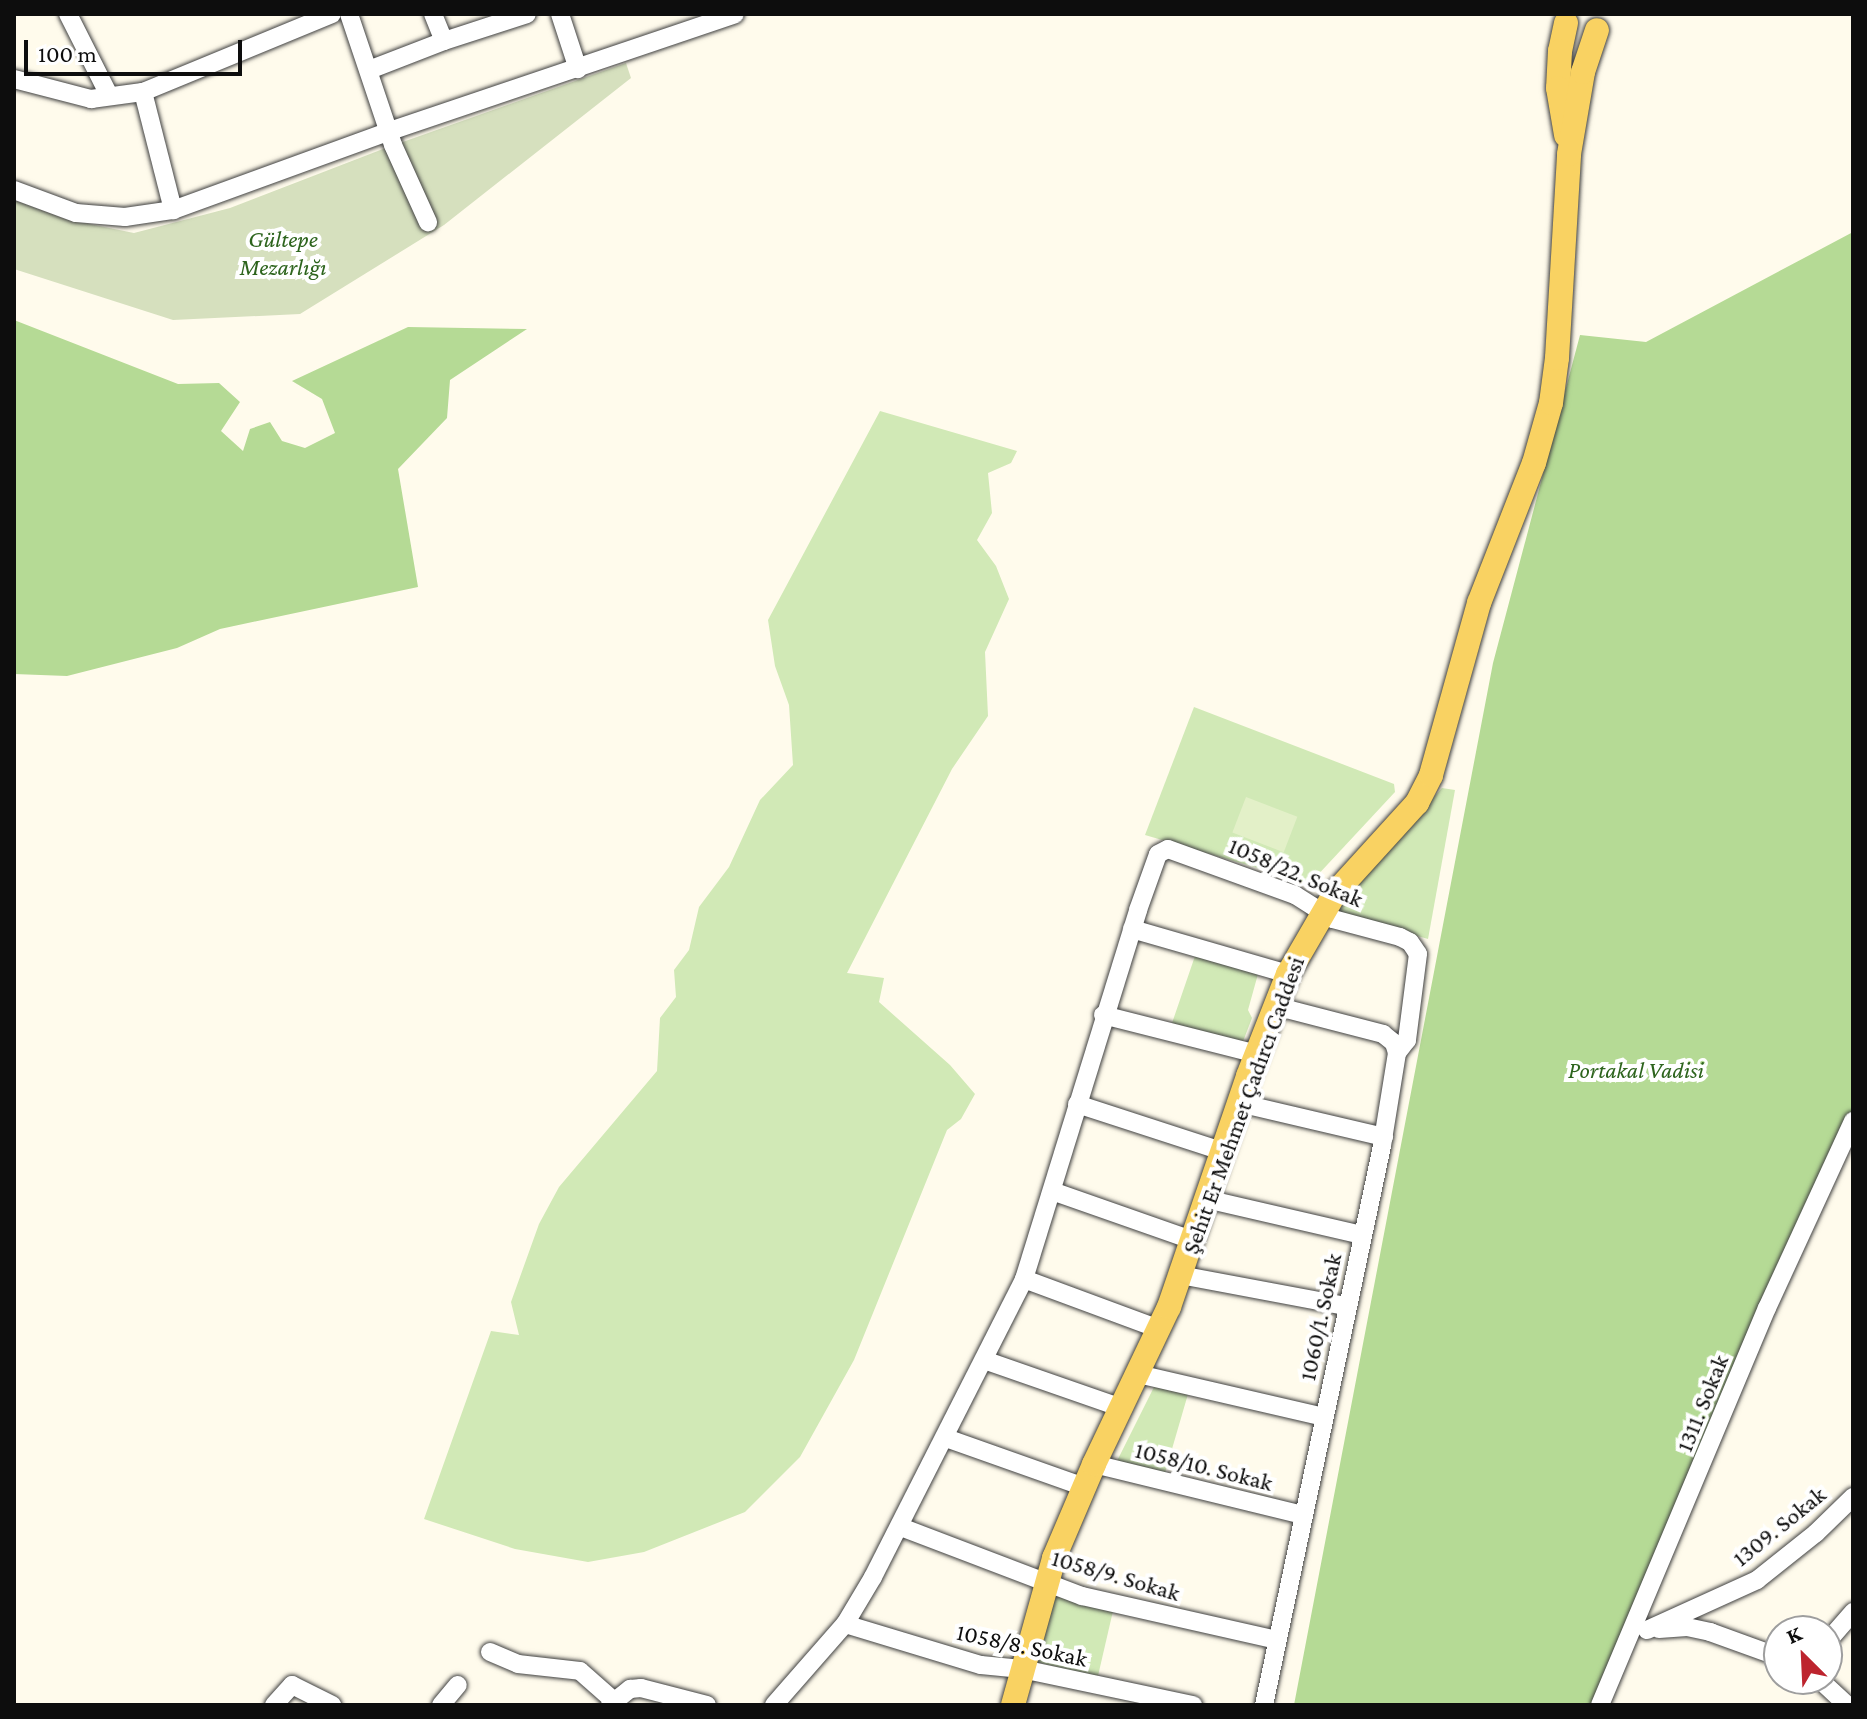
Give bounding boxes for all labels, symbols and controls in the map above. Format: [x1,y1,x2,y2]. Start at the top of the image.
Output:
scale bar [28,24,246,74]
text: 100 m [38,40,97,67]
park label: Gültepe Mezarlığı [239,225,327,281]
street label: 1058/22. Sokak [1224,831,1368,913]
street label: Şehit Er Mehmet Çadırcı Caddesi [1176,952,1310,1258]
park label: Portakal Vadisi [1568,1056,1704,1084]
street label: 1060/1. Sokak [1292,1251,1348,1383]
street label: 1311. Sokak [1669,1350,1735,1456]
street label: 1058/10. Sokak [1132,1435,1276,1497]
street label: 1309. Sokak [1727,1480,1831,1572]
street label: 1058/9. Sokak [1049,1543,1183,1607]
north arrow [1763,1615,1843,1695]
street label: 1058/8. Sokak [954,1617,1090,1673]
text: K [1782,1620,1805,1649]

